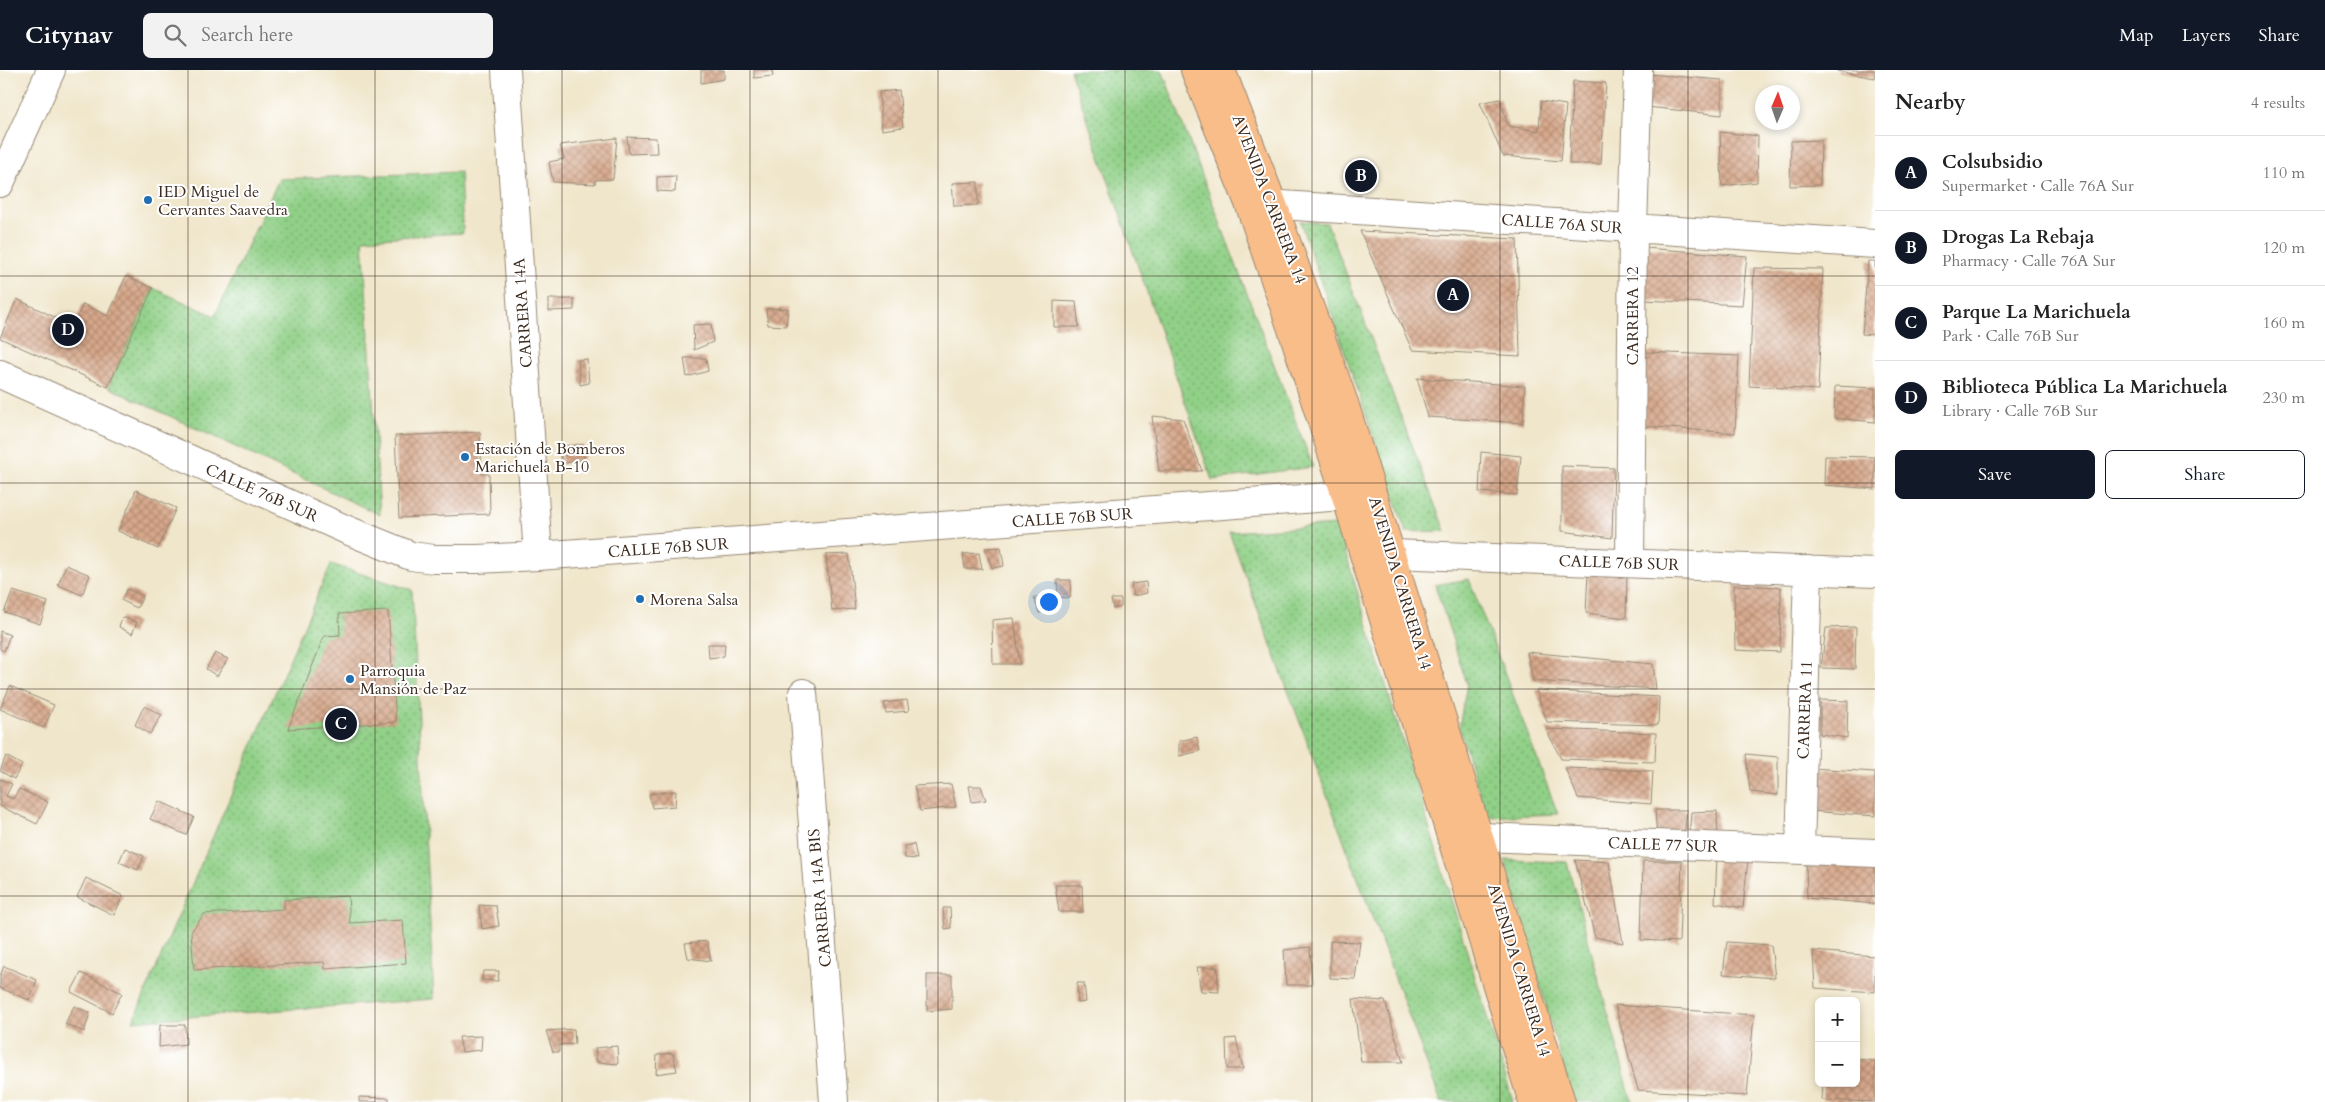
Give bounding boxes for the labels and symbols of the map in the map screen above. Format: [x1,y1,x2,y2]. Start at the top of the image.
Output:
north arrow [1755,85,1800,130]
street label: AVENIDA CARRERA 14 [1227,112,1312,287]
pin: B [1345,157,1377,195]
place label: IED Miguel de Cervantes Saavedra [158,181,288,221]
marker: IED Miguel de Cervantes Saavedra [142,194,154,206]
street label: CALLE 76A SUR [1501,209,1623,239]
street label: CARRERA 14A [508,257,538,369]
street label: CARRERA 12 [1622,267,1644,365]
pin: A [1437,276,1469,314]
pin: D [52,311,84,349]
place label: Estación de Bomberos Marichuela B-10 [475,438,625,478]
marker: Estación de Bomberos Marichuela B-10 [459,451,471,463]
street label: CALLE 76B SUR [202,458,321,528]
street label: AVENIDA CARRERA 14 [1363,494,1437,672]
street label: CALLE 76B SUR [1011,503,1133,533]
street label: CALLE 76B SUR [607,533,729,563]
street label: CALLE 76B SUR [1558,550,1680,576]
place label: Morena Salsa [650,589,738,611]
your location [1036,589,1062,615]
marker: Morena Salsa [634,593,646,605]
place label: Parroquia Mansión de Paz [360,660,467,700]
street label: CARRERA 11 [1792,660,1818,760]
marker: Parroquia Mansión de Paz [344,673,356,685]
pin: C [325,705,357,743]
street label: CARRERA 14A BIS [803,828,837,968]
street label: CALLE 77 SUR [1608,832,1718,858]
street label: AVENIDA CARRERA 14 [1482,881,1556,1059]

